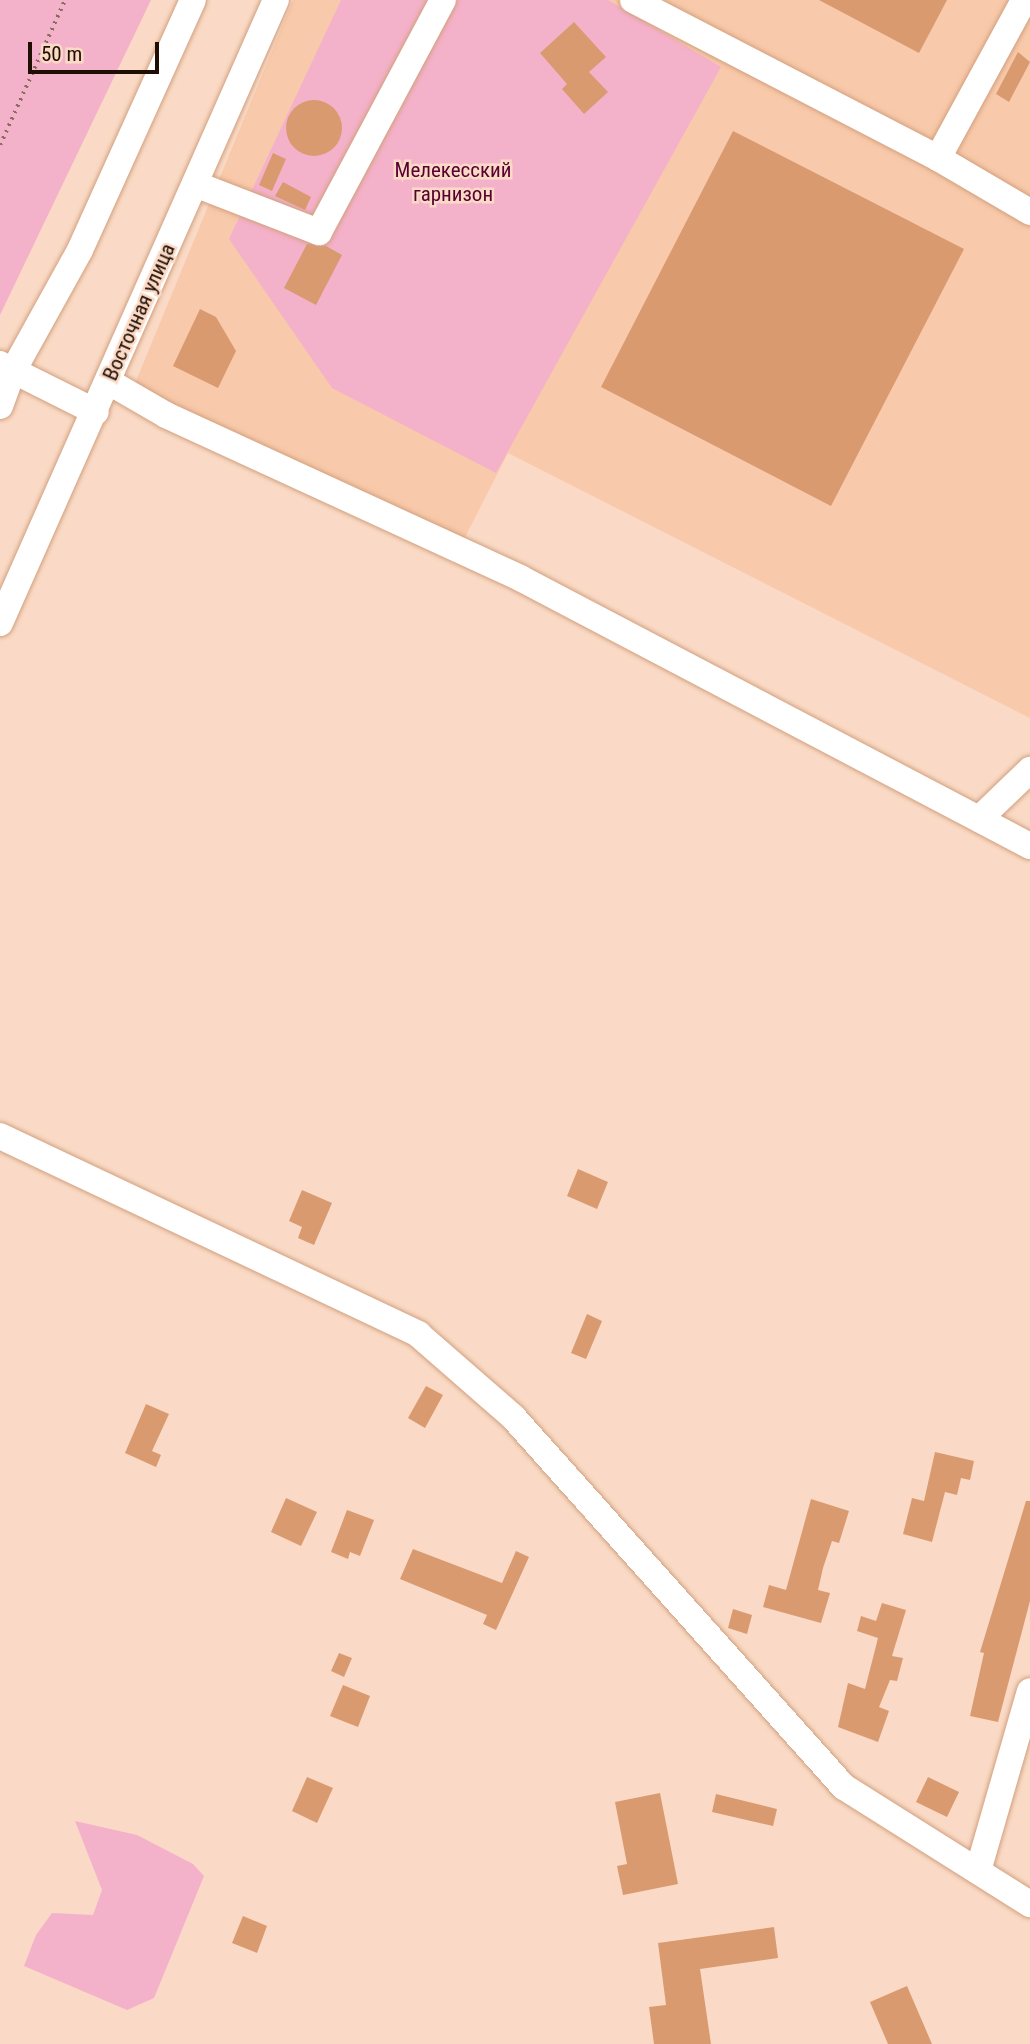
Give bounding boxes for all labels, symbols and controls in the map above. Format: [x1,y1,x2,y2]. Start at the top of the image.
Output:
scale bar [32,28,163,72]
text: 50 m [41,42,82,66]
park label: Мелекесский гарнизон [395,157,511,207]
street label: Восточная улица [98,240,180,384]

